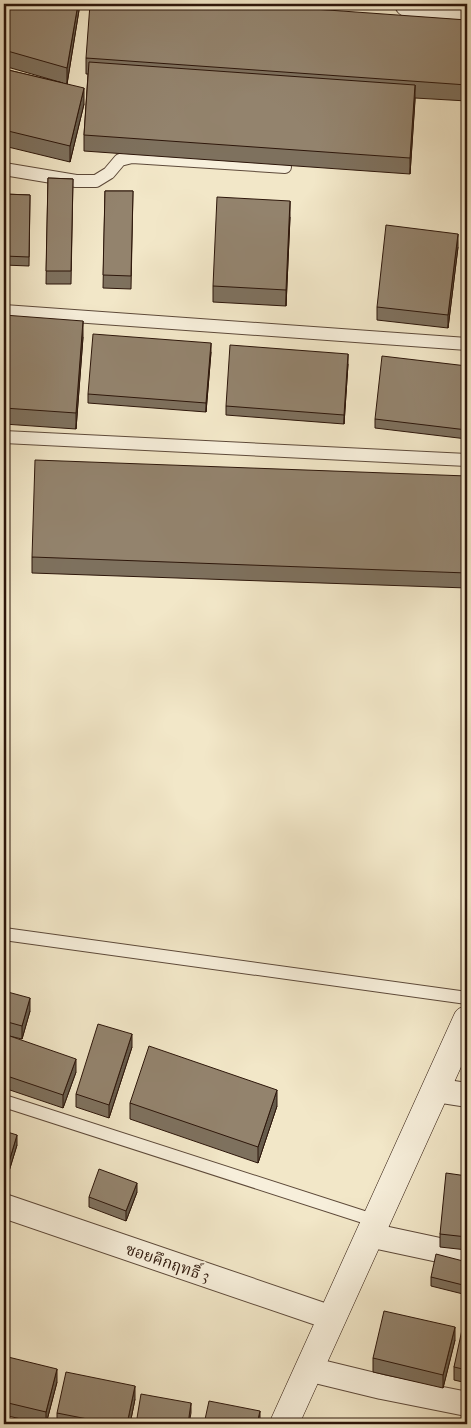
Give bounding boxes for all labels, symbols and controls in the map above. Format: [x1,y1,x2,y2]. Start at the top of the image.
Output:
street label: ซอยคึกฤทธิ์ 3 [123,1238,213,1286]

